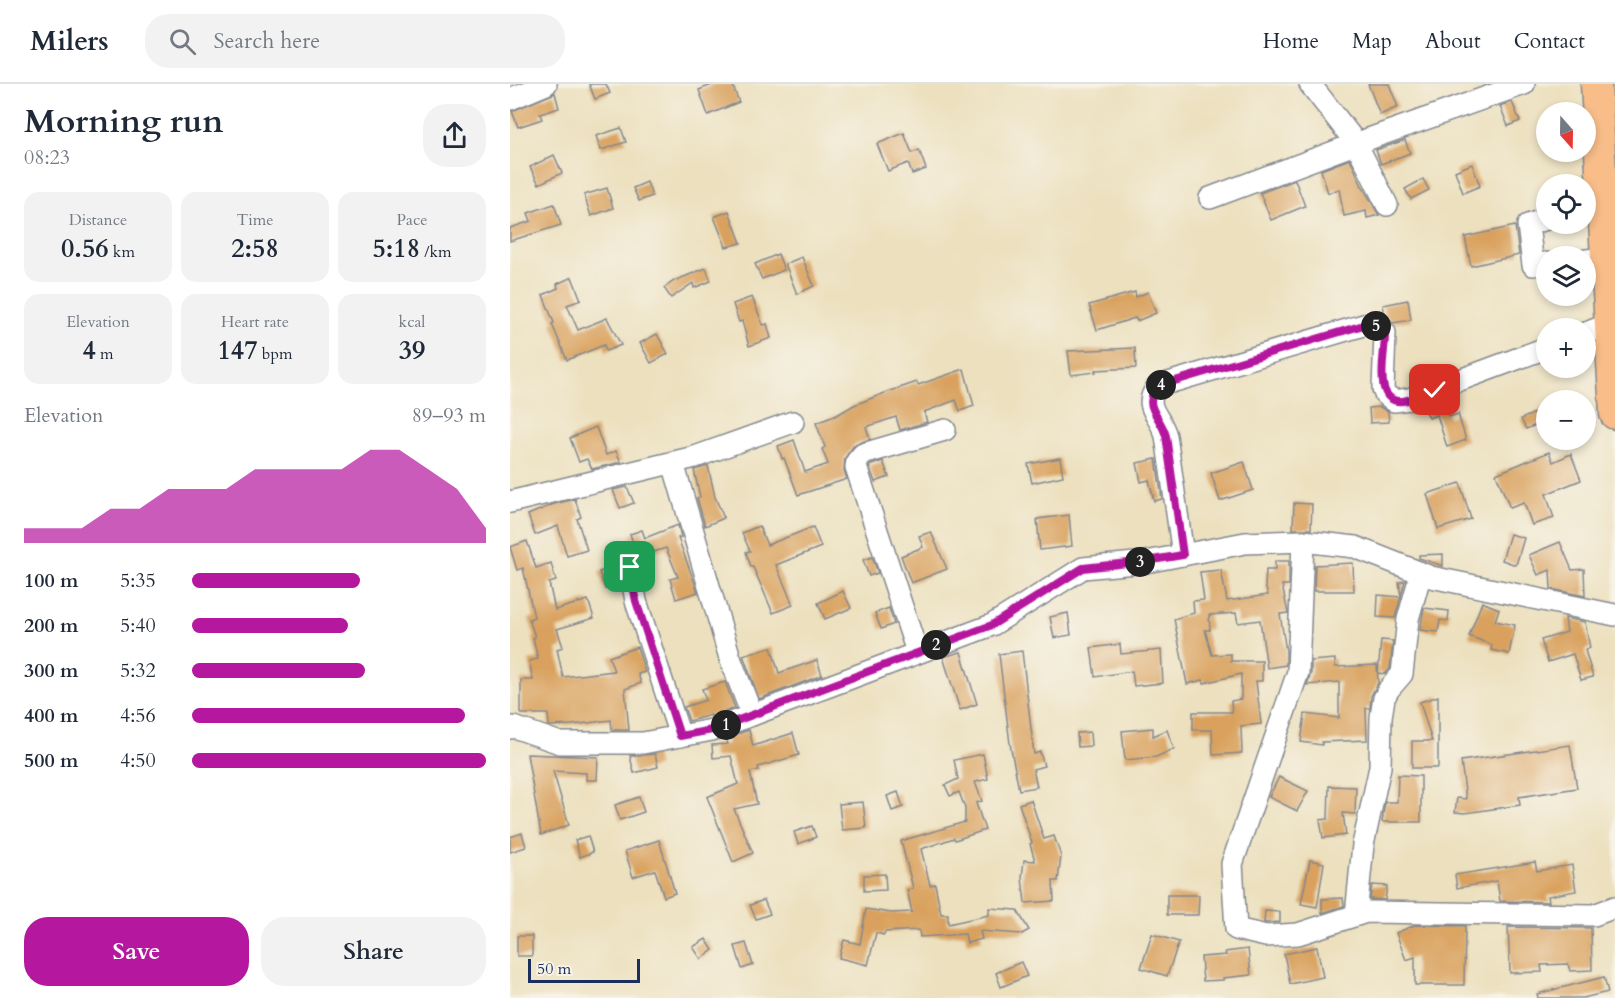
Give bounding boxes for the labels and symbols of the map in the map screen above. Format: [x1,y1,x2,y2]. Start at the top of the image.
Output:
north arrow [1536,102,1596,162]
pin: 5 [1361,311,1391,341]
pin [1409,364,1460,415]
pin: 4 [1146,370,1176,400]
pin [604,541,655,592]
pin: 3 [1125,547,1155,577]
pin: 2 [921,630,951,660]
pin: 1 [711,710,741,740]
scale bar [528,956,640,984]

